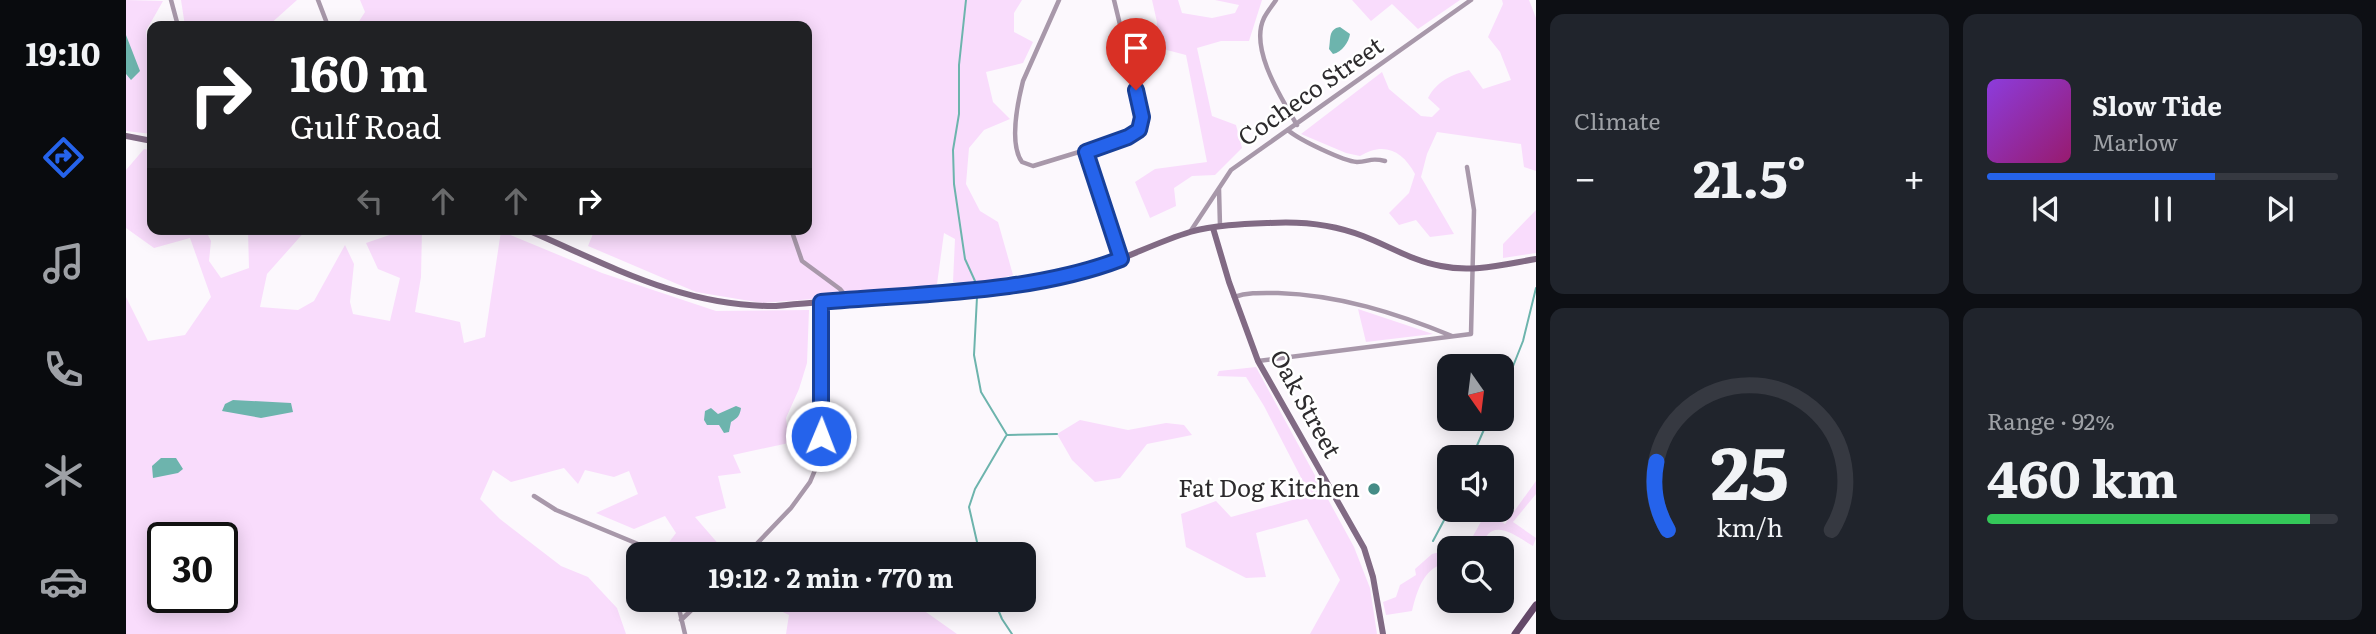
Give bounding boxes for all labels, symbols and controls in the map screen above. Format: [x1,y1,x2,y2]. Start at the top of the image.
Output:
pin [1106,18,1166,90]
street label: Cocheco Street [1230,27,1390,153]
text: 19:10 [25,28,101,76]
icon: arrive [1117,29,1155,67]
text: 160 m [290,34,428,107]
icon: right [175,49,266,140]
text: Slow Tide [2092,85,2222,124]
text: Gulf Road [290,101,441,149]
text: Climate [1574,103,1660,137]
text: Marlow [2092,124,2178,158]
icon: directions [39,133,88,182]
text: 21.5° [1693,137,1806,214]
text: − [1574,147,1596,204]
text: + [1903,147,1925,204]
icon: left [351,182,389,220]
icon: ahead [424,182,462,220]
icon: ahead [497,182,535,220]
icon: right [570,182,608,220]
icon: previous [2027,190,2065,228]
icon: pause [2144,190,2182,228]
icon: next [2261,190,2299,228]
icon: music [39,239,88,288]
street label: Oak Street [1263,342,1352,464]
icon: phone [39,345,88,394]
north arrow [1437,354,1514,430]
map controls [1437,354,1514,613]
position arrow [784,399,858,473]
text: Range · 92% [1987,403,2115,437]
text: 25 [1710,414,1789,522]
text: 460 km [1987,437,2178,514]
button: sound [1437,445,1514,522]
icon: climate [39,451,88,500]
place label: Fat Dog Kitchen [1178,469,1360,504]
marker: Fat Dog Kitchen [1366,481,1382,497]
text: km/h [1716,508,1783,545]
speed limit sign: 30 [147,522,238,613]
button: search [1437,536,1514,613]
icon: car [39,557,88,606]
text: 19:12 · 2 min · 770 m [709,557,953,596]

